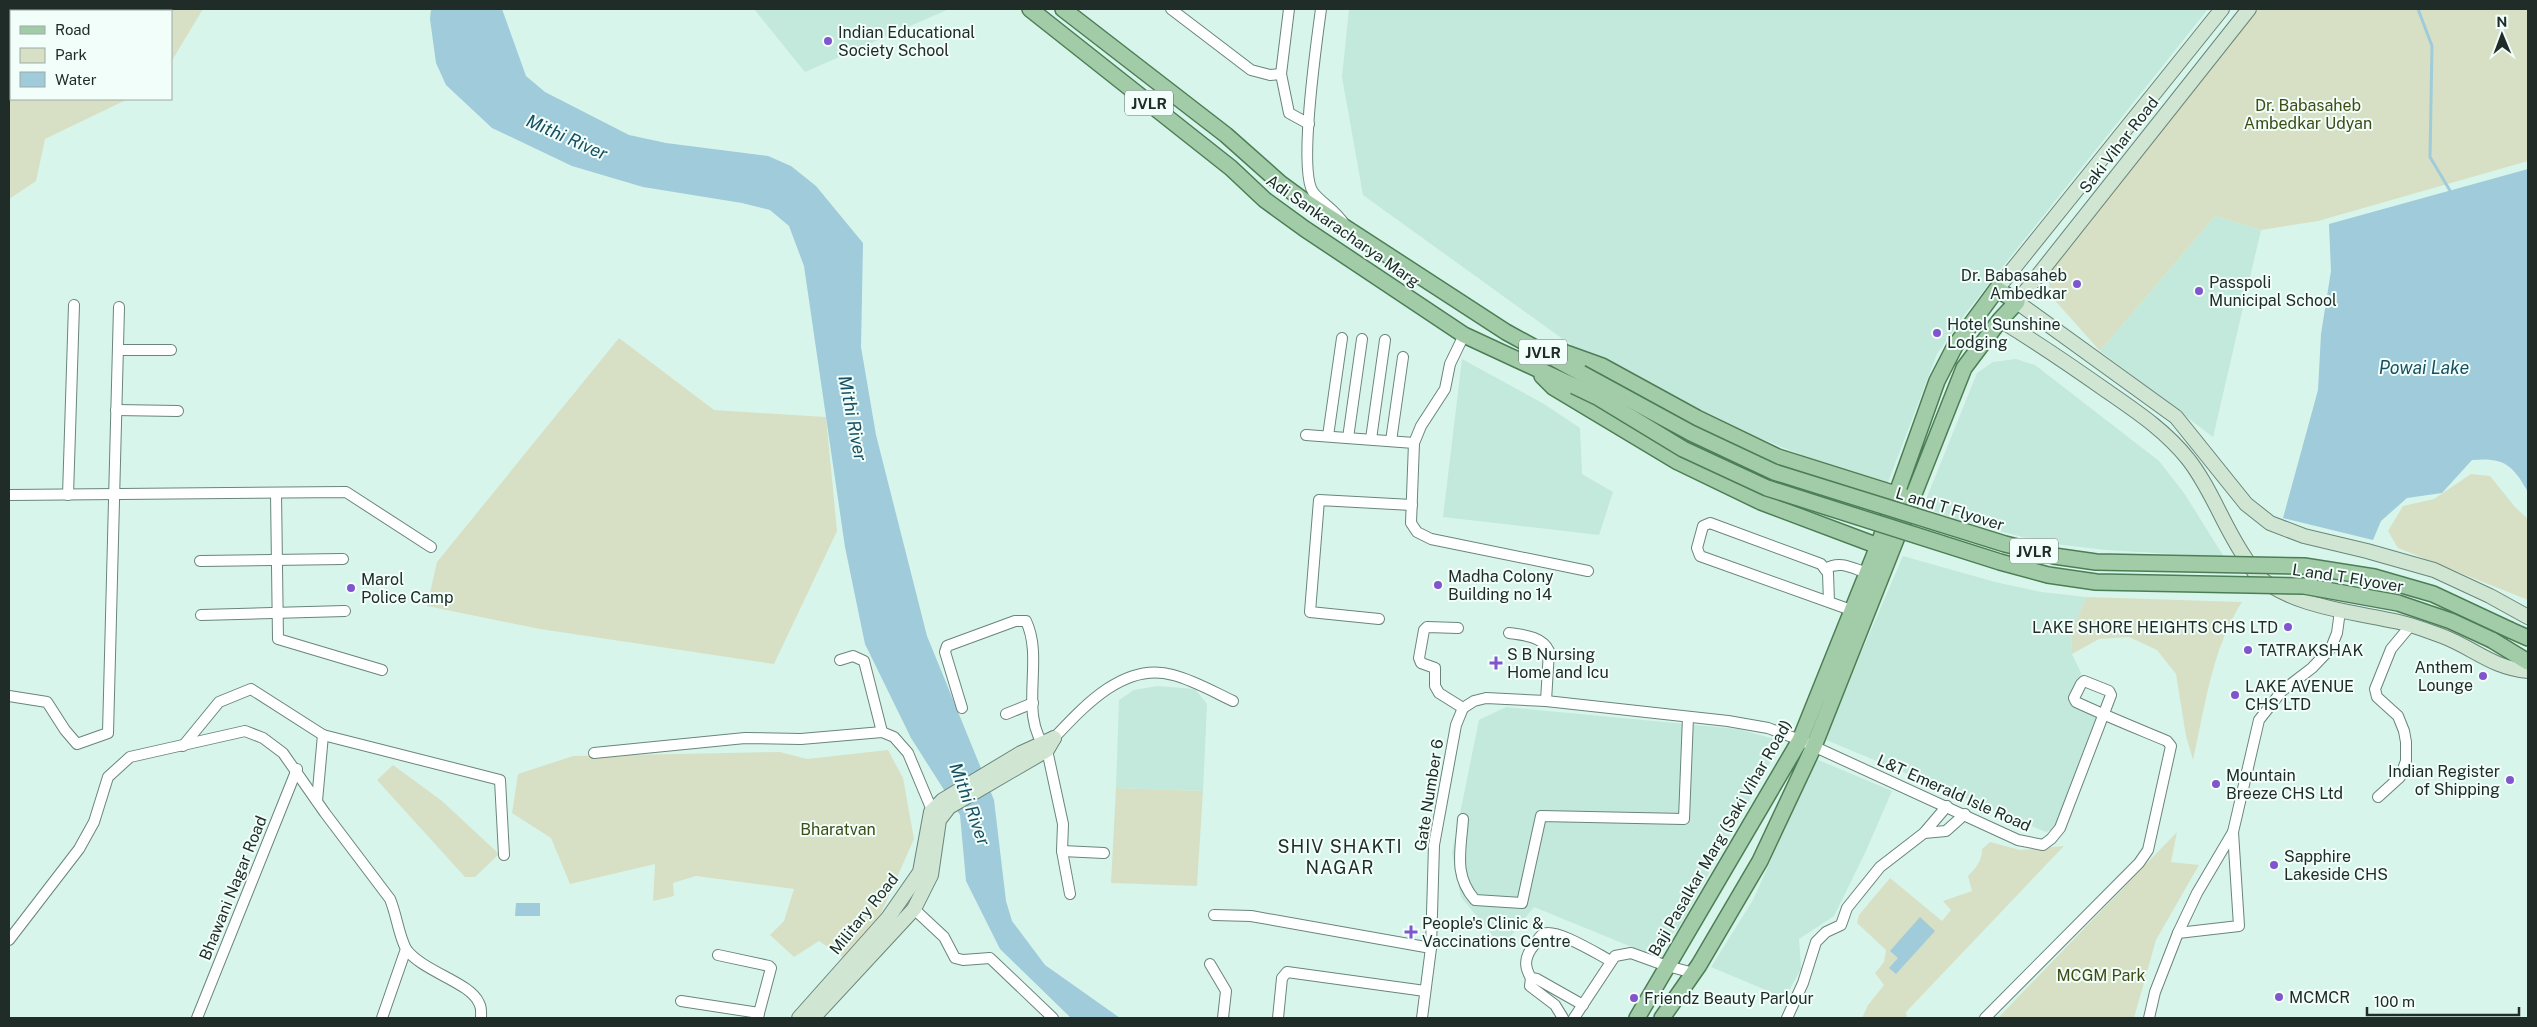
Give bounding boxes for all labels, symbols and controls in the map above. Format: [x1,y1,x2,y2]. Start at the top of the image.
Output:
legend [10,10,172,100]
north arrow [2477,10,2527,60]
text: N [2496,14,2507,30]
text: Road [55,21,91,38]
place label: Indian Educational Society School [838,23,975,60]
marker: Indian Educational Society School [822,35,834,47]
text: Park [55,46,87,63]
text: Water [55,71,97,88]
road number: JVLR [1125,90,1173,116]
street label: Saki Vihar Road [2076,93,2162,197]
park label: Dr. Babasaheb Ambedkar Udyan [2244,96,2372,133]
water label: Mithi River [523,110,611,164]
street label: Adi Sankaracharya Marg [1263,171,1423,291]
place label: Dr. Babasaheb Ambedkar [1961,266,2067,303]
place label: Passpoli Municipal School [2209,273,2337,310]
marker: Dr. Babasaheb Ambedkar [2071,278,2083,290]
marker: Passpoli Municipal School [2193,285,2205,297]
place label: Hotel Sunshine Lodging [1947,315,2061,352]
marker: Hotel Sunshine Lodging [1931,327,1943,339]
road number: JVLR [1519,340,1567,364]
water label: Powai Lake [2379,357,2469,378]
water label: Mithi River [834,373,872,463]
street label: L and T Flyover [1893,483,2007,535]
road number: JVLR [2010,538,2058,564]
street label: L and T Flyover [2291,560,2405,596]
place label: Madha Colony Building no 14 [1448,567,1554,604]
place label: Marol Police Camp [361,570,453,607]
marker: Madha Colony Building no 14 [1432,579,1444,591]
marker: Marol Police Camp [345,582,357,594]
place label: LAKE SHORE HEIGHTS CHS LTD [2032,618,2278,637]
marker: LAKE SHORE HEIGHTS CHS LTD [2282,621,2294,633]
place label: TATRAKSHAK [2258,641,2363,660]
marker: TATRAKSHAK [2242,644,2254,656]
place label: S B Nursing Home and Icu [1507,645,1609,682]
marker: S B Nursing Home and Icu [1489,656,1503,670]
place label: Anthem Lounge [2414,658,2473,695]
marker: Anthem Lounge [2477,670,2489,682]
place label: LAKE AVENUE CHS LTD [2245,677,2354,714]
marker: LAKE AVENUE CHS LTD [2229,689,2241,701]
street label: Baji Pasalkar Marg (Saki Vihar Road) [1644,717,1796,959]
street label: Gate Number 6 [1411,738,1447,852]
street label: L&T Emerald Isle Road [1874,751,2034,835]
water label: Mithi River [945,760,995,848]
place label: Indian Register of Shipping [2388,762,2500,799]
place label: Mountain Breeze CHS Ltd [2226,766,2343,803]
marker: Indian Register of Shipping [2504,774,2516,786]
marker: Mountain Breeze CHS Ltd [2210,778,2222,790]
street label: Bhawani Nagar Road [195,813,271,963]
park label: Bharatvan [800,820,876,839]
district label: SHIV SHAKTI NAGAR [1277,836,1403,878]
place label: Sapphire Lakeside CHS [2284,847,2388,884]
marker: Sapphire Lakeside CHS [2268,859,2280,871]
street label: Military Road [826,870,902,958]
place label: People's Clinic & Vaccinations Centre [1422,914,1571,951]
marker: People's Clinic & Vaccinations Centre [1404,925,1418,939]
park label: MCGM Park [2056,966,2146,985]
scale bar [2367,984,2520,1016]
place label: MCMCR [2289,988,2350,1007]
place label: Friendz Beauty Parlour [1644,989,1814,1008]
marker: MCMCR [2273,991,2285,1003]
marker: Friendz Beauty Parlour [1628,992,1640,1004]
text: 100 m [2374,993,2415,1010]

